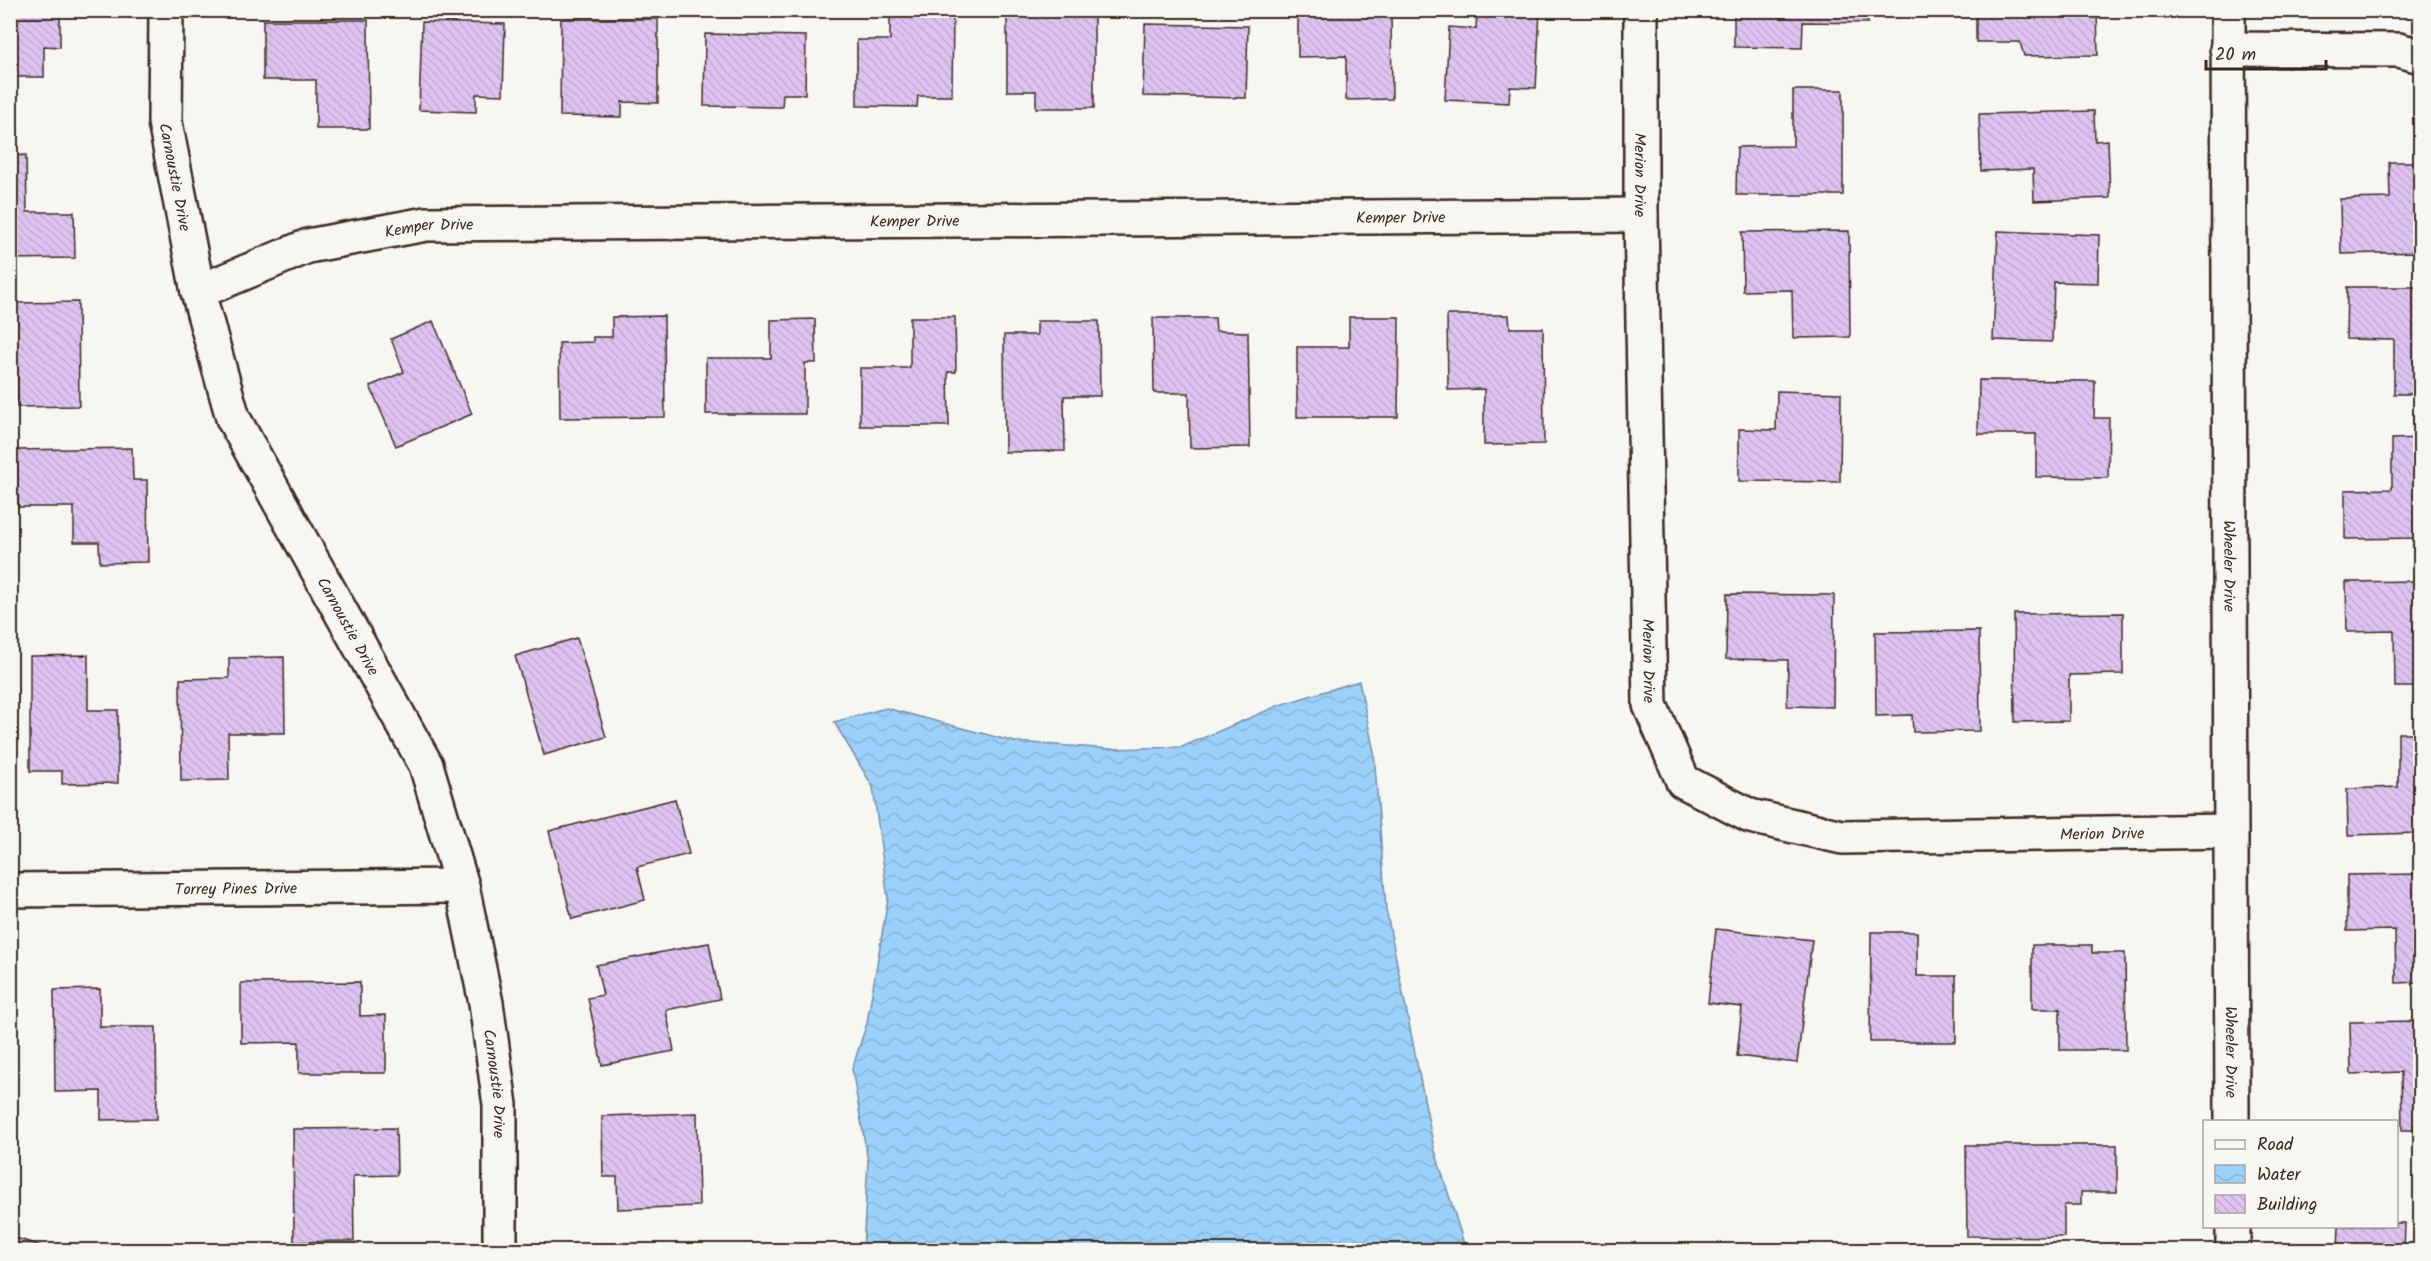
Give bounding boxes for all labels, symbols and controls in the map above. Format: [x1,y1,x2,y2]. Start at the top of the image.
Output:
scale bar [2206,33,2326,71]
text: 20 m [2215,41,2256,70]
street label: Carnoustie Drive [151,121,197,234]
street label: Merion Drive [1627,133,1652,217]
street label: Kemper Drive [1356,205,1446,231]
street label: Kemper Drive [870,209,960,235]
street label: Kemper Drive [383,213,474,245]
street label: Wheeler Drive [2216,520,2241,612]
street label: Carnoustie Drive [310,573,385,681]
street label: Merion Drive [1634,618,1661,703]
street label: Merion Drive [2060,821,2145,848]
street label: Torrey Pines Drive [175,876,297,903]
street label: Wheeler Drive [2218,1006,2243,1098]
street label: Carnoustie Drive [476,1028,511,1138]
legend [2203,1120,2398,1228]
text: Road [2257,1131,2294,1160]
text: Water [2257,1161,2302,1190]
text: Building [2257,1191,2317,1220]

